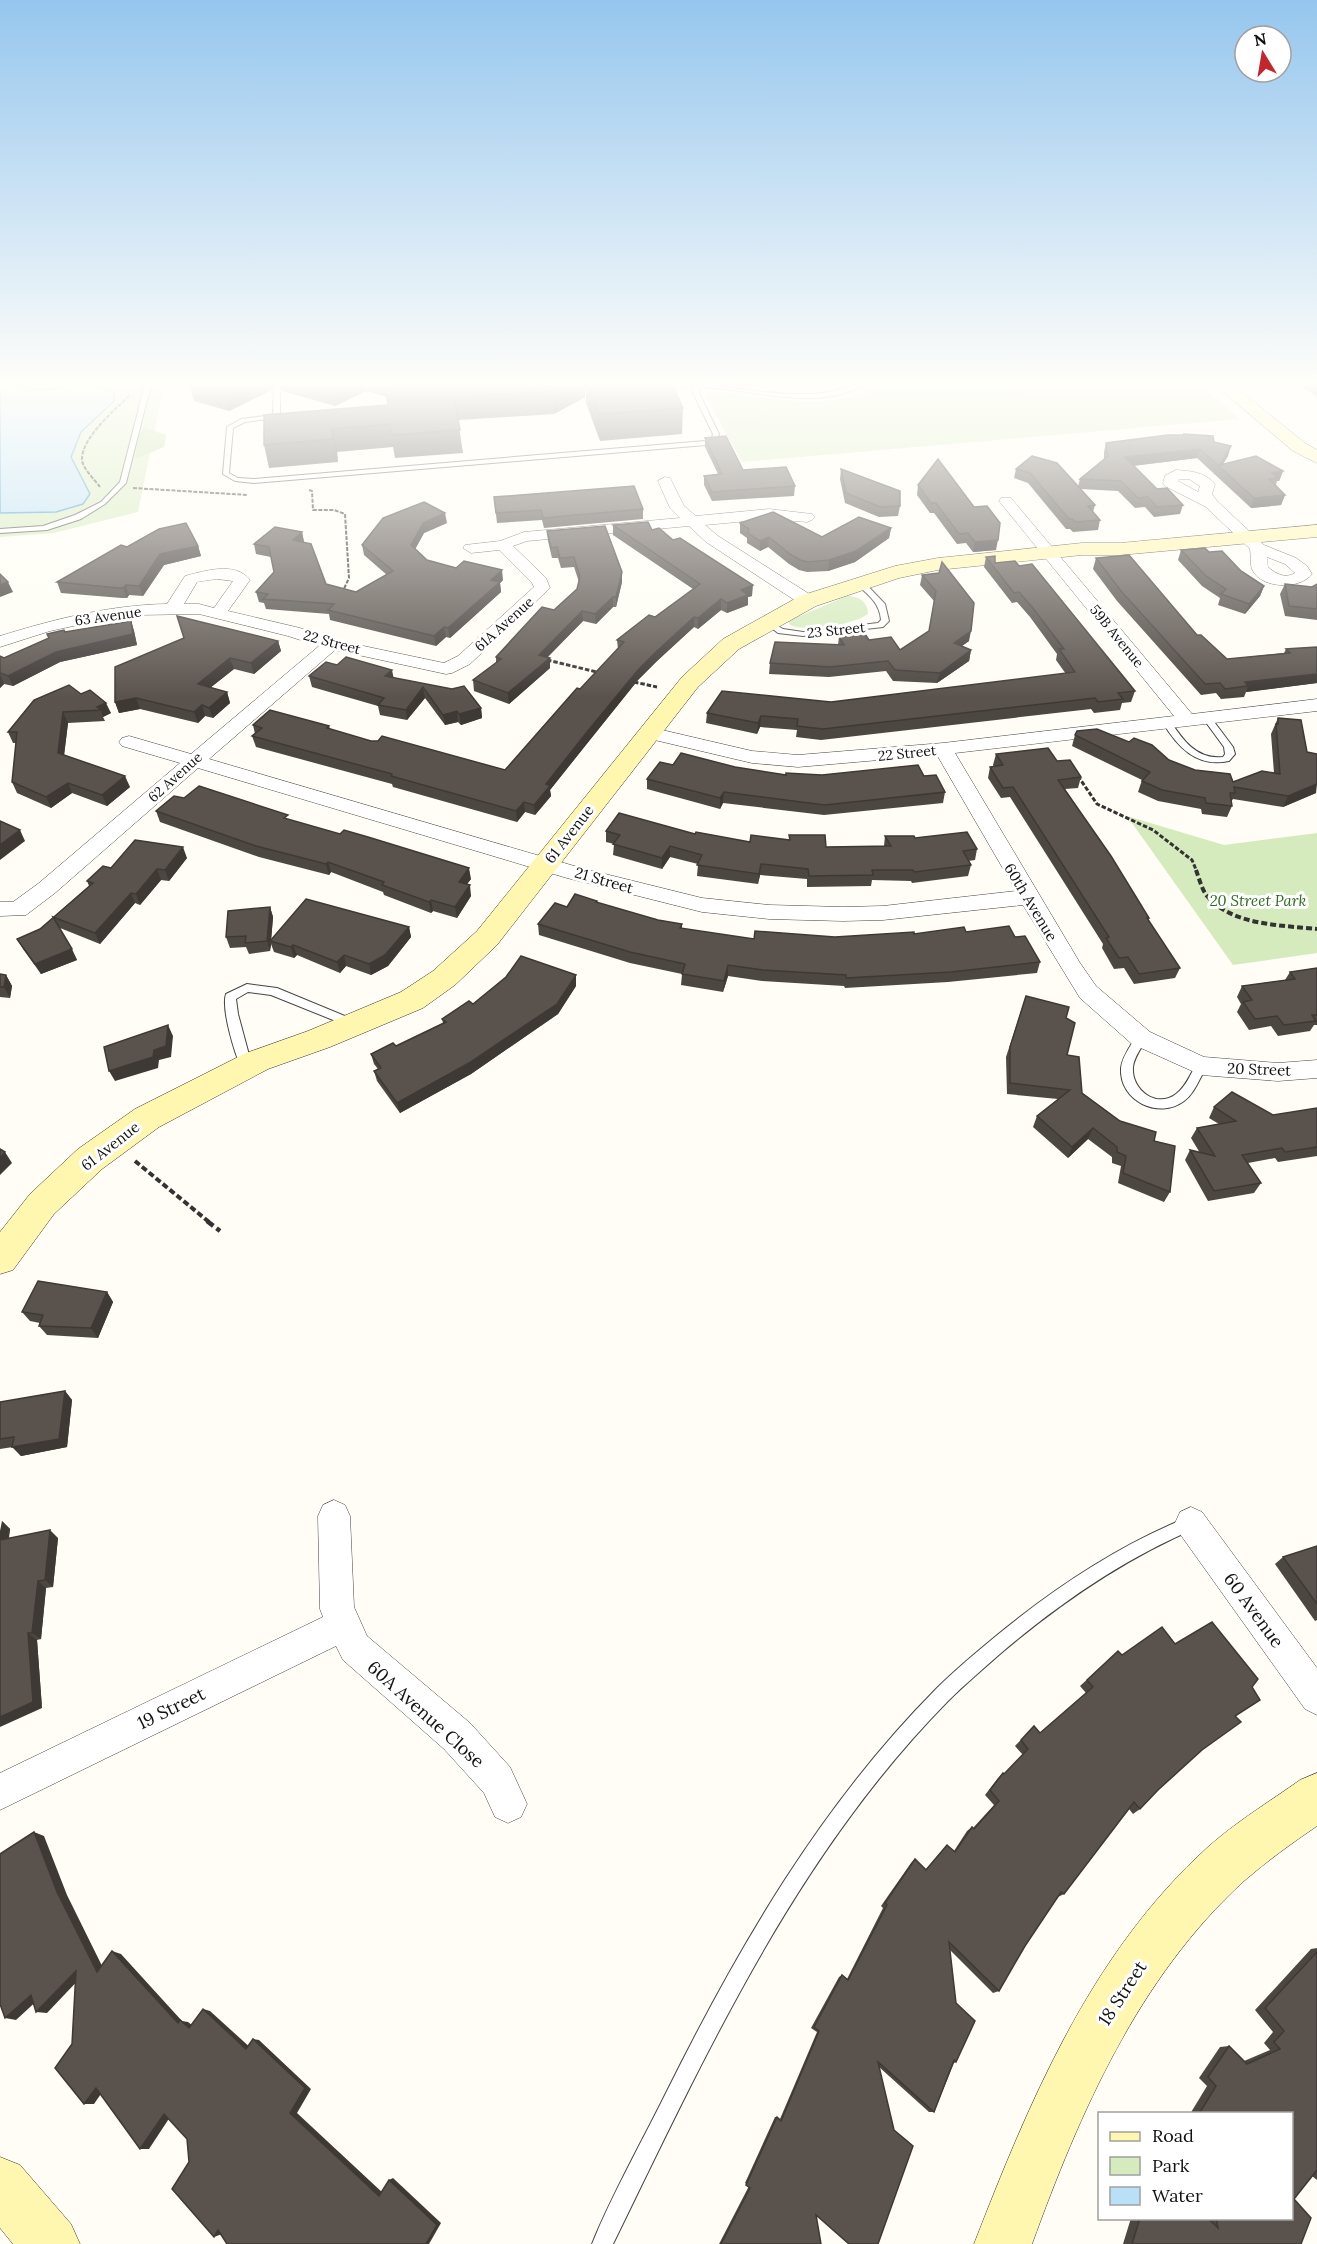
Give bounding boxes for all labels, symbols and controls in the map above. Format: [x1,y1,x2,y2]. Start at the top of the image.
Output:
north arrow [1233,24,1293,84]
text: N [1252,28,1268,50]
street label: 61A Avenue [471,593,538,655]
street label: 59B Avenue [1086,601,1148,671]
street label: 63 Avenue [74,602,143,630]
street label: 23 Street [806,618,867,642]
street label: 22 Street [301,626,363,658]
street label: 22 Street [877,741,938,765]
street label: 62 Avenue [144,748,206,806]
street label: 61 Avenue [540,801,598,867]
street label: 60th Avenue [1000,860,1062,944]
street label: 21 Street [573,863,636,897]
park label: 20 Street Park [1210,891,1306,910]
street label: 20 Street [1227,1058,1291,1080]
street label: 61 Avenue [77,1117,143,1175]
street label: 60 Avenue [1219,1568,1289,1652]
street label: 60A Avenue Close [363,1655,489,1773]
street label: 19 Street [133,1682,209,1734]
street label: 18 Street [1093,1956,1151,2030]
legend [1098,2112,1293,2220]
text: Road [1152,2124,1194,2147]
text: Park [1152,2154,1190,2177]
text: Water [1152,2184,1203,2207]

